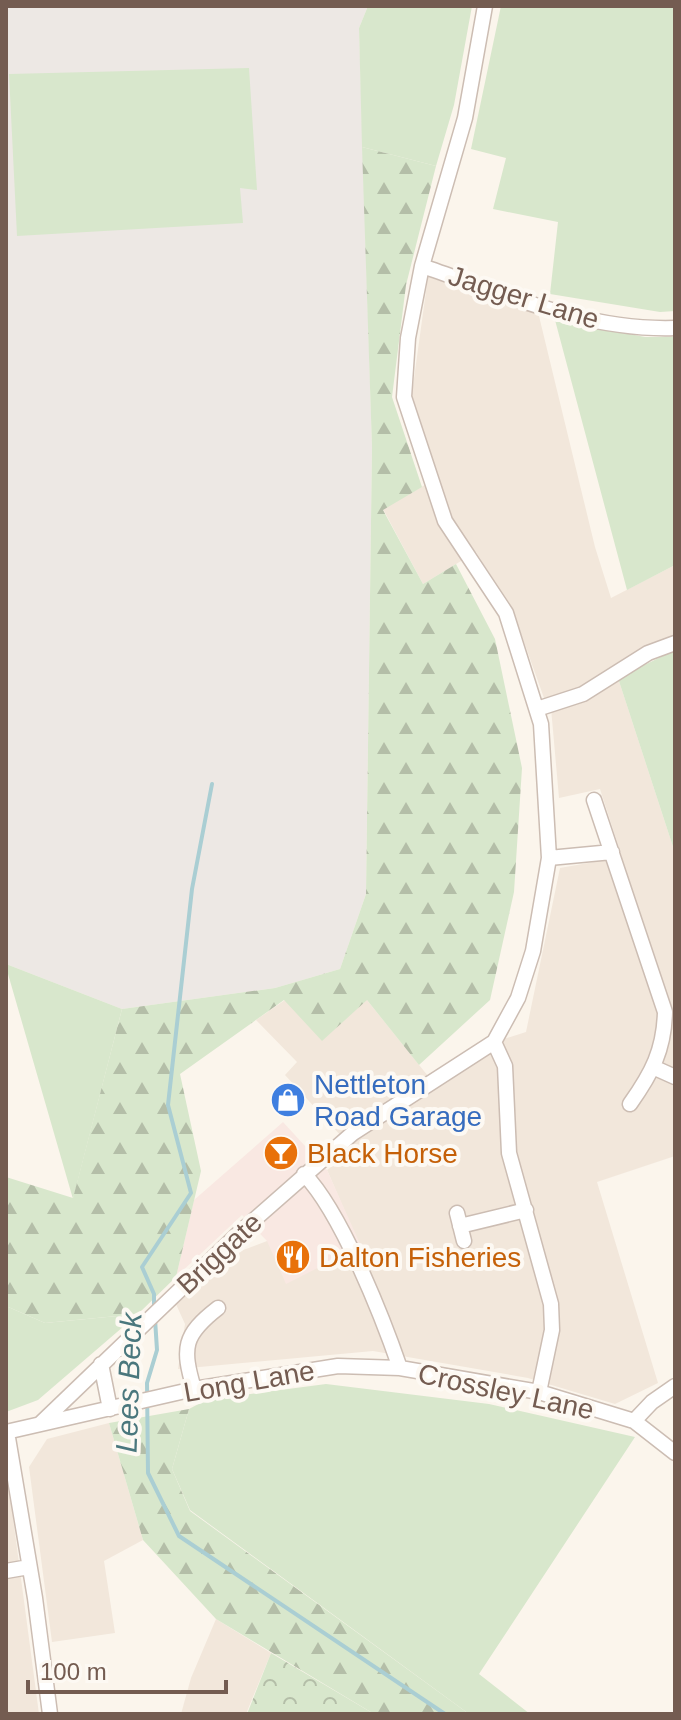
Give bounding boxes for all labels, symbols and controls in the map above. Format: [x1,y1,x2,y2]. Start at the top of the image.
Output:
street label: Jagger Lane [445,260,603,335]
place label: Nettleton Road Garage [314,1069,482,1132]
shop icon: Nettleton Road Garage [269,1081,307,1119]
bar icon: Black Horse [262,1134,300,1172]
place label: Black Horse [307,1138,458,1169]
street label: Briggate [171,1206,268,1300]
restaurant icon: Dalton Fisheries [274,1238,312,1276]
place label: Dalton Fisheries [319,1242,521,1273]
water label: Lees Beck [110,1310,148,1454]
street label: Long Lane [181,1355,317,1408]
street label: Crossley Lane [415,1358,597,1425]
scale bar [28,1644,226,1694]
text: 100 m [40,1658,107,1685]

